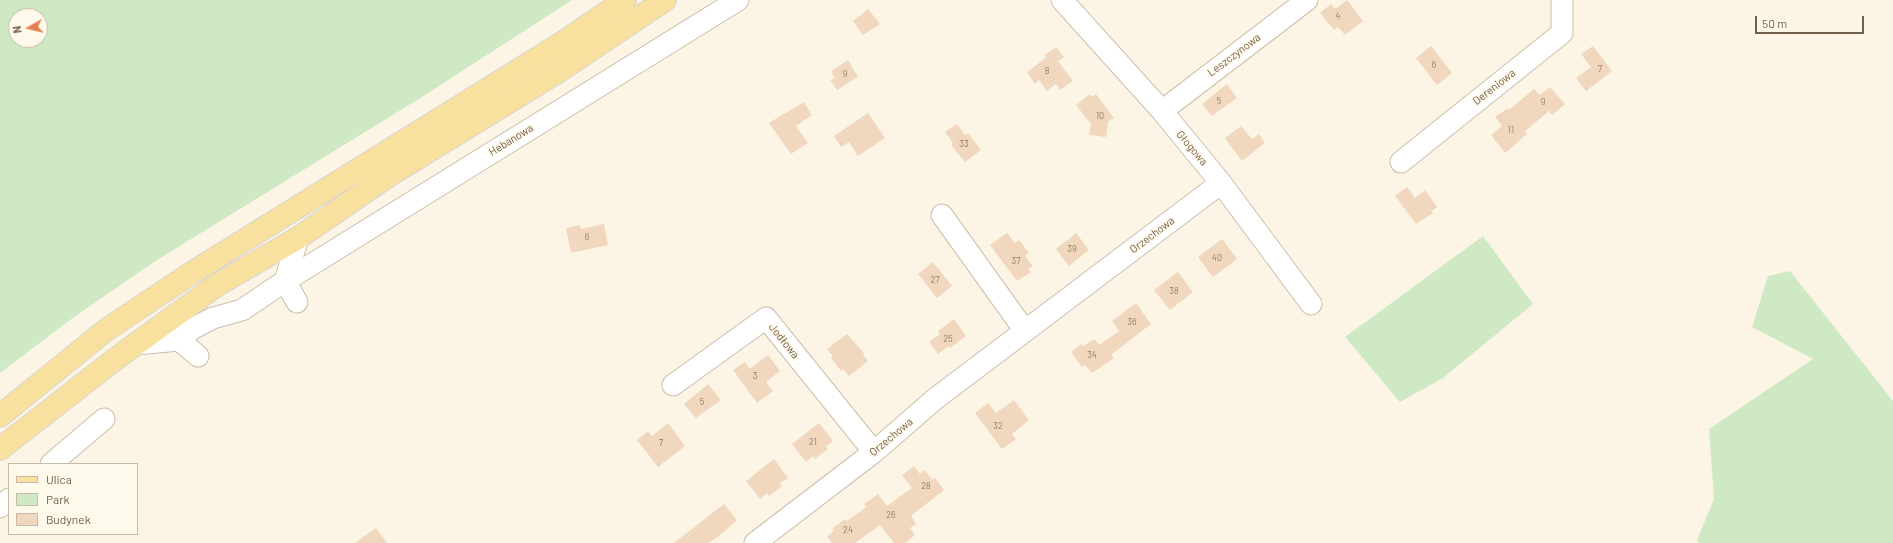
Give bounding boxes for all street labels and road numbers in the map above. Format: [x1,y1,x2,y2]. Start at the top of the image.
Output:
street label: Leszczynowa [1205,31,1263,79]
street label: Dereniowa [1470,66,1518,108]
street label: Hebanowa [486,121,536,159]
street label: Głogowa [1174,128,1210,168]
street label: Orzechowa [1127,214,1177,256]
street label: Jodłowa [766,321,802,361]
street label: Orzechowa [867,415,915,459]

